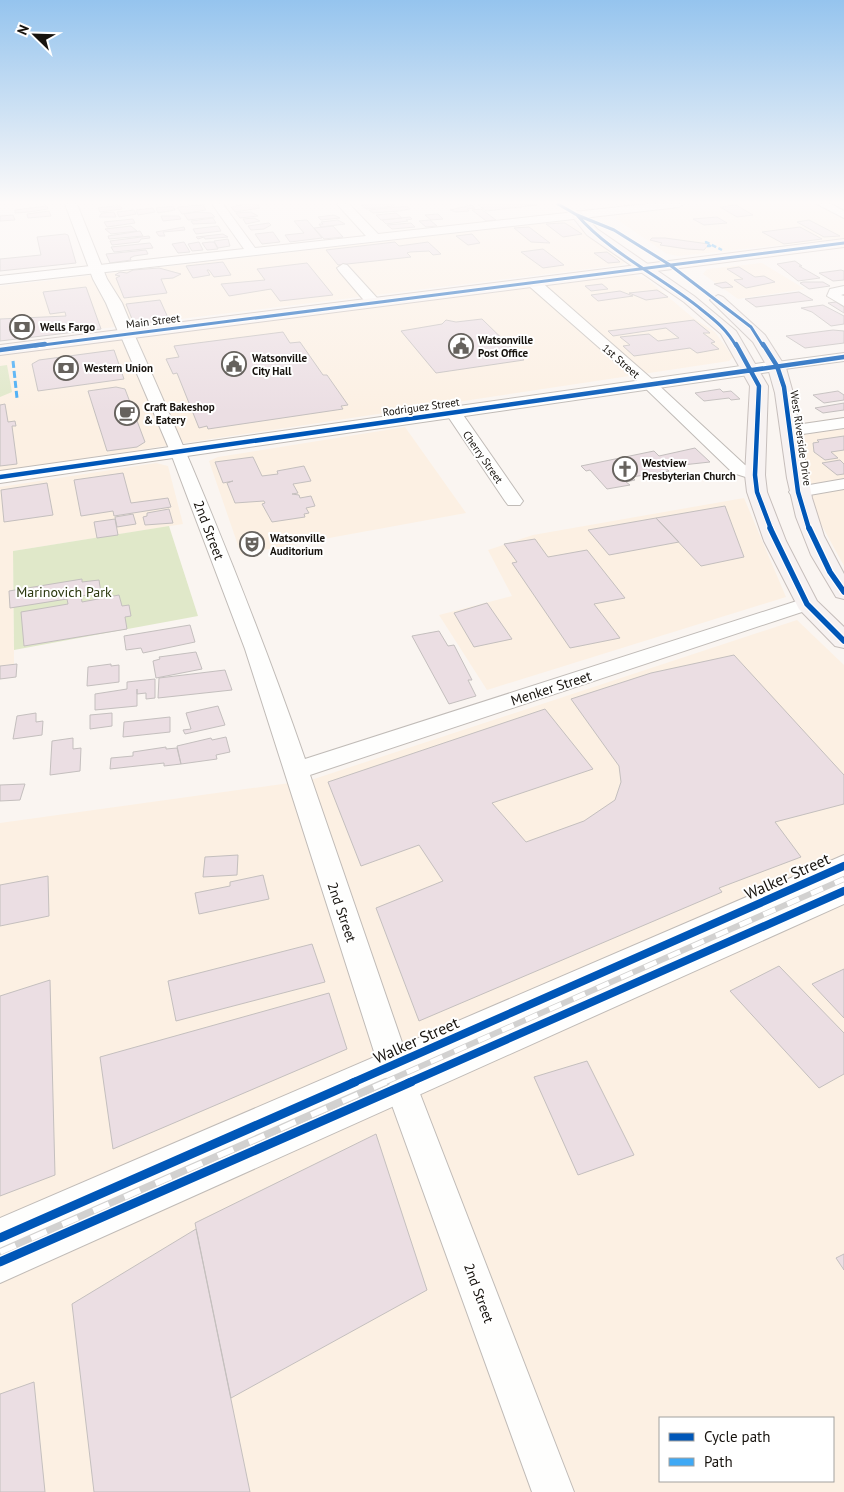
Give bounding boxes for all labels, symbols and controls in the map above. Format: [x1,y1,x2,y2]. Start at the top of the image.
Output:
north arrow [10,10,60,60]
text: N [13,22,33,38]
street label: Main Street [125,311,181,331]
bank icon: Wells Fargo [9,314,35,340]
place label: Wells Fargo [40,320,95,334]
public building icon: Watsonville Post Office [448,333,474,359]
place label: Watsonville Post Office [478,333,533,360]
street label: 1st Street [599,341,643,381]
public building icon: Watsonville City Hall [221,351,247,377]
place label: Watsonville City Hall [252,351,307,378]
bank icon: Western Union [53,355,79,381]
place label: Western Union [84,361,153,375]
street label: West Riverside Drive [787,389,815,487]
street label: Rodriguez Street [382,395,461,419]
cafe icon: Craft Bakeshop & Eatery [114,400,140,426]
place label: Craft Bakeshop & Eatery [144,400,215,427]
street label: Cherry Street [460,428,506,486]
church icon: Westview Presbyterian Church [612,456,638,482]
place label: Westview Presbyterian Church [642,456,736,483]
street label: 2nd Street [189,498,229,563]
theatre icon: Watsonville Auditorium [239,531,265,557]
place label: Watsonville Auditorium [270,531,325,558]
park label: Marinovich Park [16,583,112,601]
street label: Menker Street [508,666,594,709]
street label: Walker Street [741,848,833,904]
street label: 2nd Street [323,880,361,945]
street label: Walker Street [370,1012,462,1068]
street label: 2nd Street [460,1261,498,1326]
legend [659,1417,834,1482]
text: Cycle path [704,1427,770,1446]
text: Path [704,1452,733,1471]

